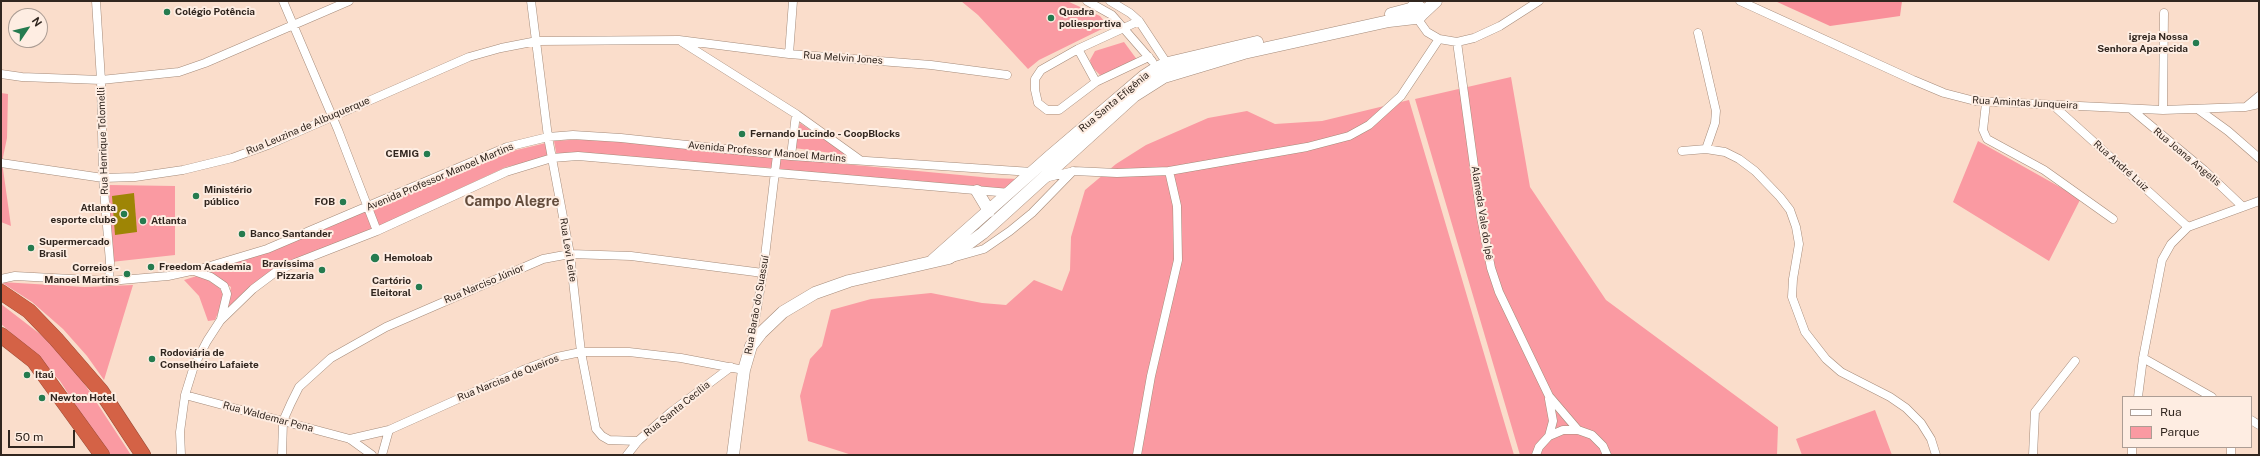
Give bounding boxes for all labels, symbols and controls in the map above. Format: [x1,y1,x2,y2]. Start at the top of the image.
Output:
place label: Colégio Potência [175,6,255,18]
place label: Quadra poliesportiva [1059,6,1121,30]
marker: Colégio Potência [162,7,172,17]
north arrow [8,8,48,48]
marker: Quadra poliesportiva [1046,13,1056,23]
text: N [30,15,44,29]
place label: igreja Nossa Senhora Aparecida [2097,31,2188,54]
marker: igreja Nossa Senhora Aparecida [2191,38,2201,48]
street label: Rua Melvin Jones [803,49,883,67]
street label: Rua Santa Efigênia [1076,69,1152,135]
street label: Rua Henrique Tolomelli [95,87,111,195]
street label: Rua Leuzina de Albuquerque [244,94,372,158]
street label: Rua Amintas Junqueira [1972,94,2078,112]
street label: Rua Joana Angelis [2151,125,2223,189]
place label: Fernando Lucindo - CoopBlocks [750,128,900,140]
marker: Fernando Lucindo - CoopBlocks [737,129,747,139]
street label: Rua André Luiz [2091,138,2151,194]
street label: Avenida Professor Manoel Martins [687,139,847,165]
street label: Avenida Professor Manoel Martins [365,140,515,214]
place label: CEMIG [386,148,419,160]
marker: CEMIG [422,149,432,159]
street label: Alameda Vale do Ipê [1469,165,1495,261]
place label: Ministério público [204,184,252,208]
marker: Ministério público [191,191,201,201]
district label: Campo Alegre [465,194,559,210]
place label: FOB [314,196,335,208]
marker: FOB [338,197,348,207]
place label: Atlanta esporte clube [51,202,116,226]
marker: Atlanta esporte clube [119,209,129,219]
place label: Atlanta [151,215,186,227]
marker: Atlanta [138,216,148,226]
street label: Rua Levi Leite [557,217,579,283]
place label: Banco Santander [250,228,332,240]
marker: Banco Santander [237,229,247,239]
place label: Supermercado Brasil [39,236,110,260]
marker: Supermercado Brasil [26,243,36,253]
marker: Hemoloab [369,252,381,264]
place label: Hemoloab [384,252,432,264]
street label: Rua Barão do Suassuí [742,254,772,356]
place label: Bravíssima Pizzaria [262,258,314,282]
place label: Freedom Academia [159,261,251,273]
place label: Correios - Manoel Martins [44,262,119,286]
marker: Freedom Academia [146,262,156,272]
street label: Rua Narciso Júnior [442,262,526,306]
marker: Bravíssima Pizzaria [317,265,327,275]
marker: Correios - Manoel Martins [122,269,132,279]
place label: Cartório Eleitoral [371,275,411,298]
marker: Cartório Eleitoral [414,282,424,292]
place label: Rodoviária de Conselheiro Lafaiete [160,347,259,370]
street label: Rua Narcisa de Queiros [456,352,560,404]
marker: Rodoviária de Conselheiro Lafaiete [147,354,157,364]
place label: Itaú [35,369,54,381]
marker: Itaú [22,370,32,380]
street label: Rua Santa Cecília [642,379,712,439]
place label: Newton Hotel [50,392,116,404]
marker: Newton Hotel [37,393,47,403]
legend [2122,396,2252,448]
street label: Rua Waldemar Pena [221,399,315,435]
text: Rua [2160,405,2182,419]
scale bar [10,422,77,448]
text: Parque [2160,425,2200,439]
text: 50 m [15,430,43,444]

